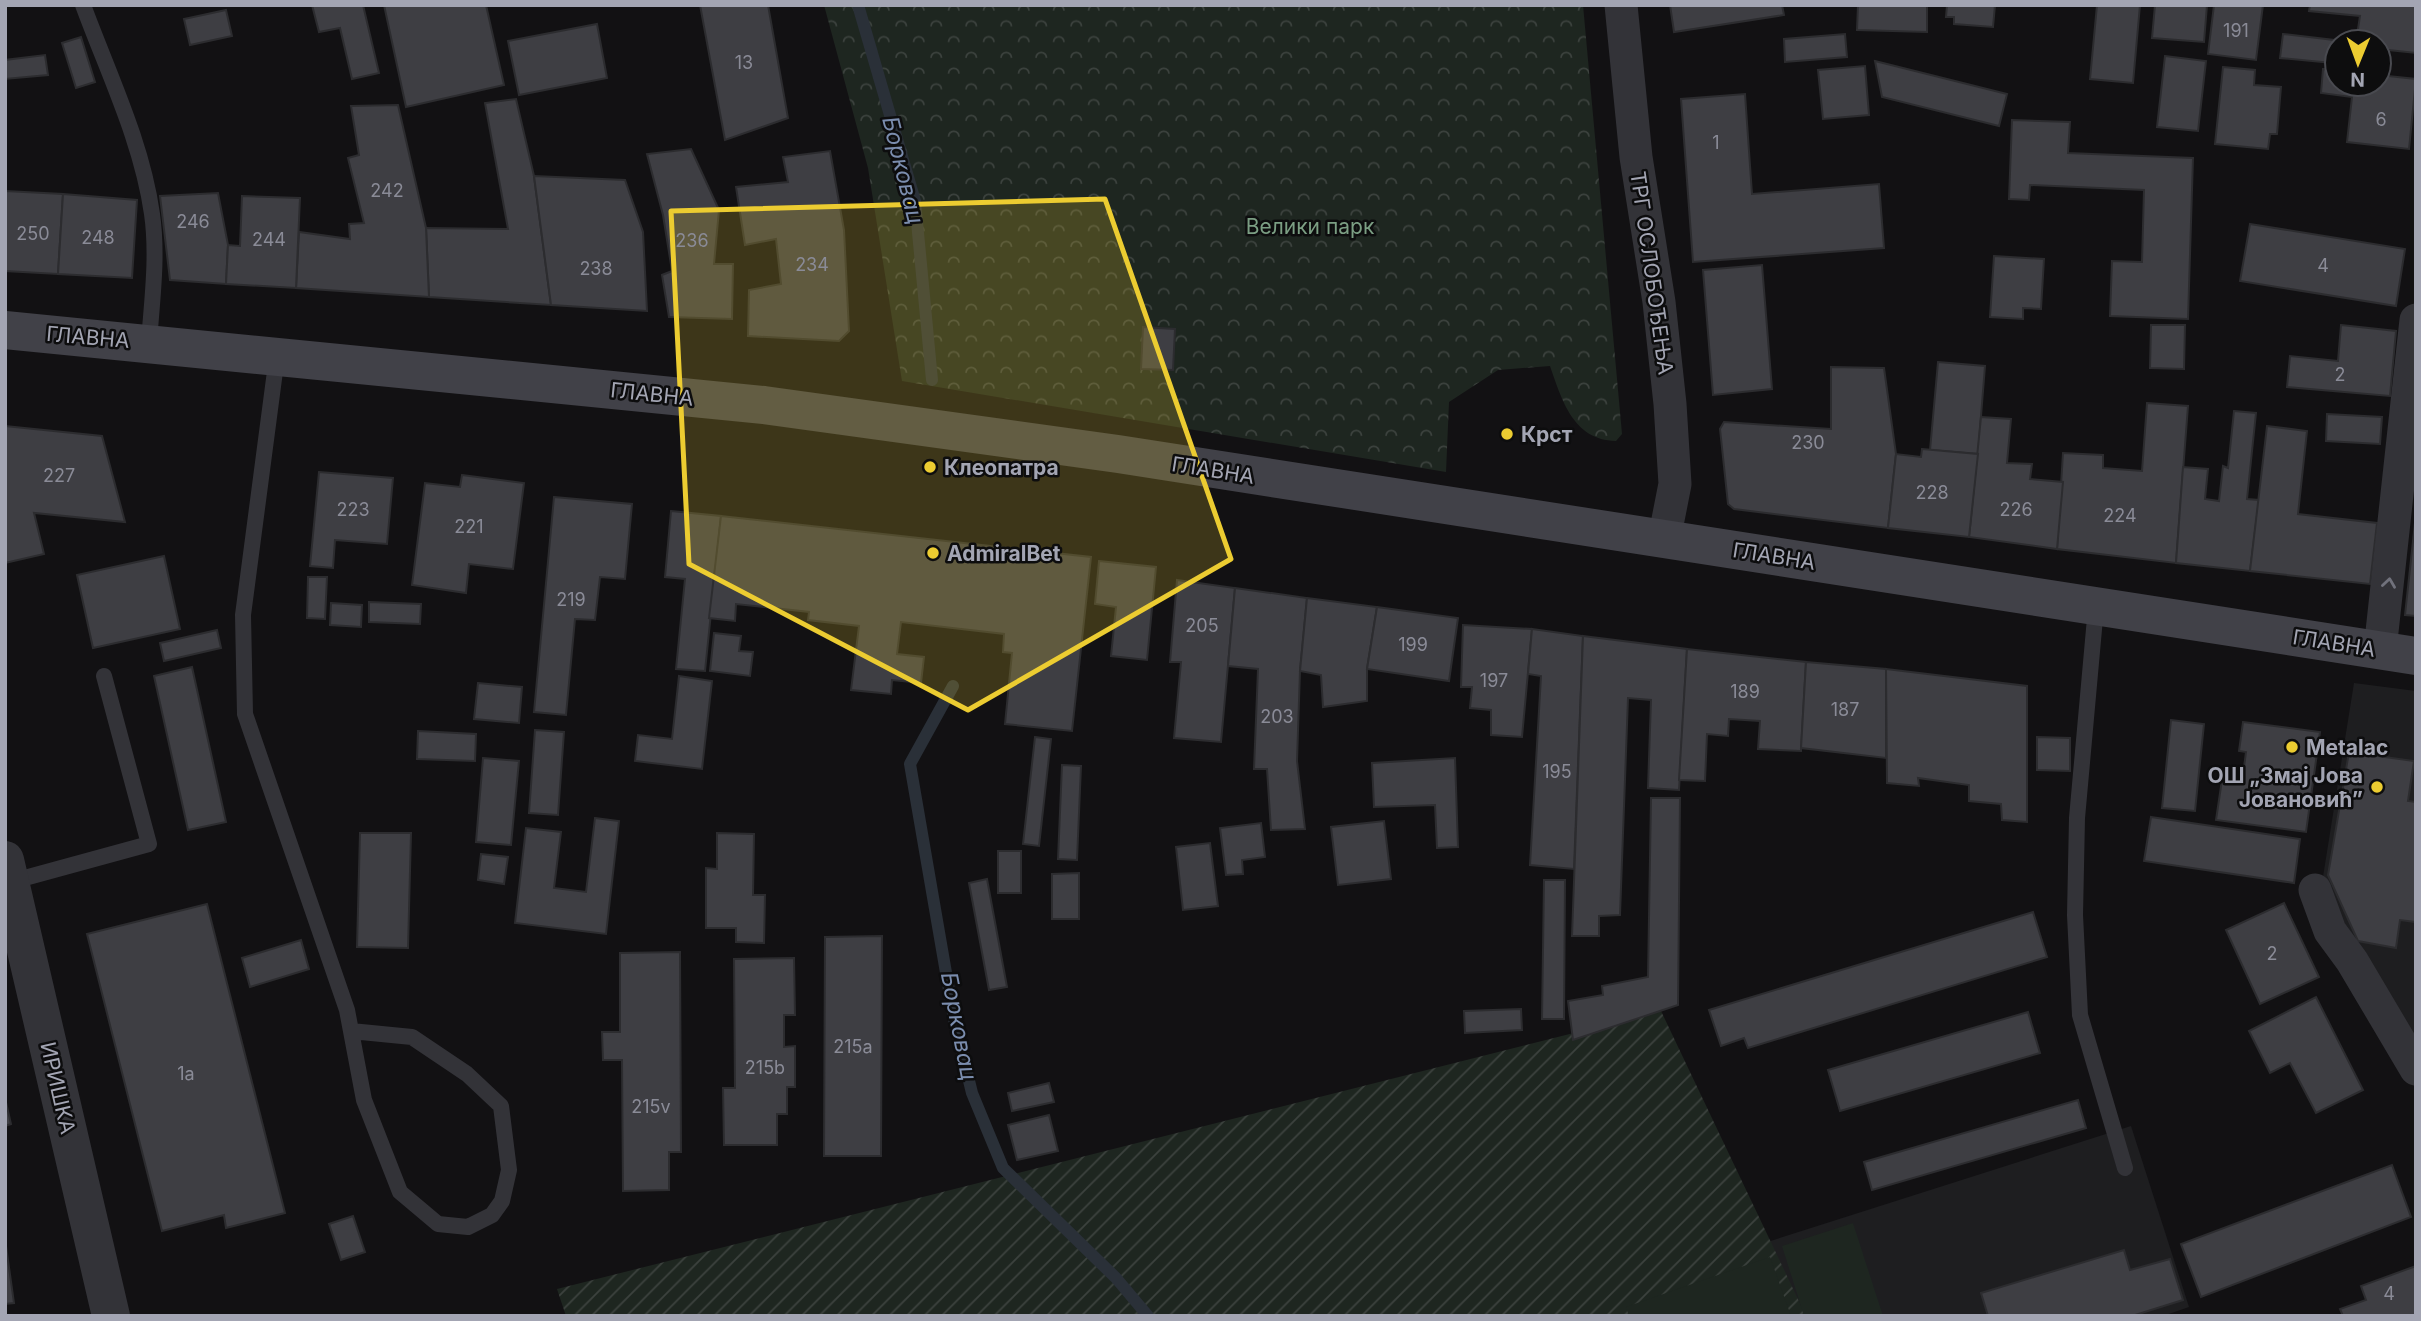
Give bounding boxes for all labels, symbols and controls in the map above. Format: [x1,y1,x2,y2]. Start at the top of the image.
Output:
house number: 191 [2223,20,2249,41]
north arrow [2323,28,2393,98]
house number: 13 [735,52,753,73]
text: N [2350,68,2365,91]
house number: 6 [2375,109,2387,130]
water label: Борковац [876,114,930,226]
house number: 1 [1712,132,1720,153]
street label: ТРГ ОСЛОБОЂЕЊА [1625,170,1679,376]
house number: 242 [370,180,404,201]
house number: 246 [176,211,210,232]
park label: Велики парк [1246,214,1375,239]
house number: 250 [16,223,50,244]
house number: 248 [81,227,115,248]
house number: 244 [252,229,286,250]
house number: 236 [675,230,709,251]
house number: 234 [795,254,829,275]
house number: 4 [2317,255,2329,276]
house number: 238 [579,258,613,279]
street label: ГЛАВНА [45,321,131,353]
house number: 2 [2335,364,2345,385]
street label: ГЛАВНА [609,377,695,411]
place label: Крст [1521,422,1573,447]
marker: Крст [1499,426,1515,442]
house number: 230 [1791,432,1825,453]
street label: ГЛАВНА [1170,451,1256,489]
place label: Клеопатра [944,455,1059,480]
marker: Клеопатра [922,459,938,475]
house number: 227 [43,465,75,486]
house number: 228 [1915,482,1949,503]
house number: 223 [336,499,370,520]
house number: 226 [1999,499,2033,520]
house number: 224 [2103,505,2137,526]
house number: 221 [454,516,484,537]
street label: ГЛАВНА [1731,537,1817,575]
place label: AdmiralBet [947,541,1061,566]
marker: AdmiralBet [925,545,941,561]
one-way arrow [2381,577,2396,588]
house number: 219 [556,589,586,610]
house number: 205 [1185,615,1219,636]
street label: ГЛАВНА [2291,624,2377,662]
house number: 199 [1398,634,1428,655]
house number: 197 [1480,670,1508,691]
house number: 189 [1730,681,1760,702]
house number: 187 [1831,699,1859,720]
house number: 203 [1260,706,1294,727]
place label: Metalac [2306,735,2388,760]
marker: Metalac [2284,739,2300,755]
house number: 195 [1542,761,1572,782]
place label: ОШ „Змај Јова Јовановић” [2207,763,2363,812]
marker: ОШ „Змај Јова Јовановић” [2369,779,2385,795]
house number: 2 [2267,943,2277,964]
water label: Борковац [935,970,983,1082]
house number: 215a [833,1036,873,1057]
street label: ИРИШКА [35,1040,81,1136]
house number: 215b [745,1057,785,1078]
house number: 1a [177,1063,195,1084]
house number: 215v [631,1096,671,1117]
house number: 4 [2383,1283,2395,1304]

